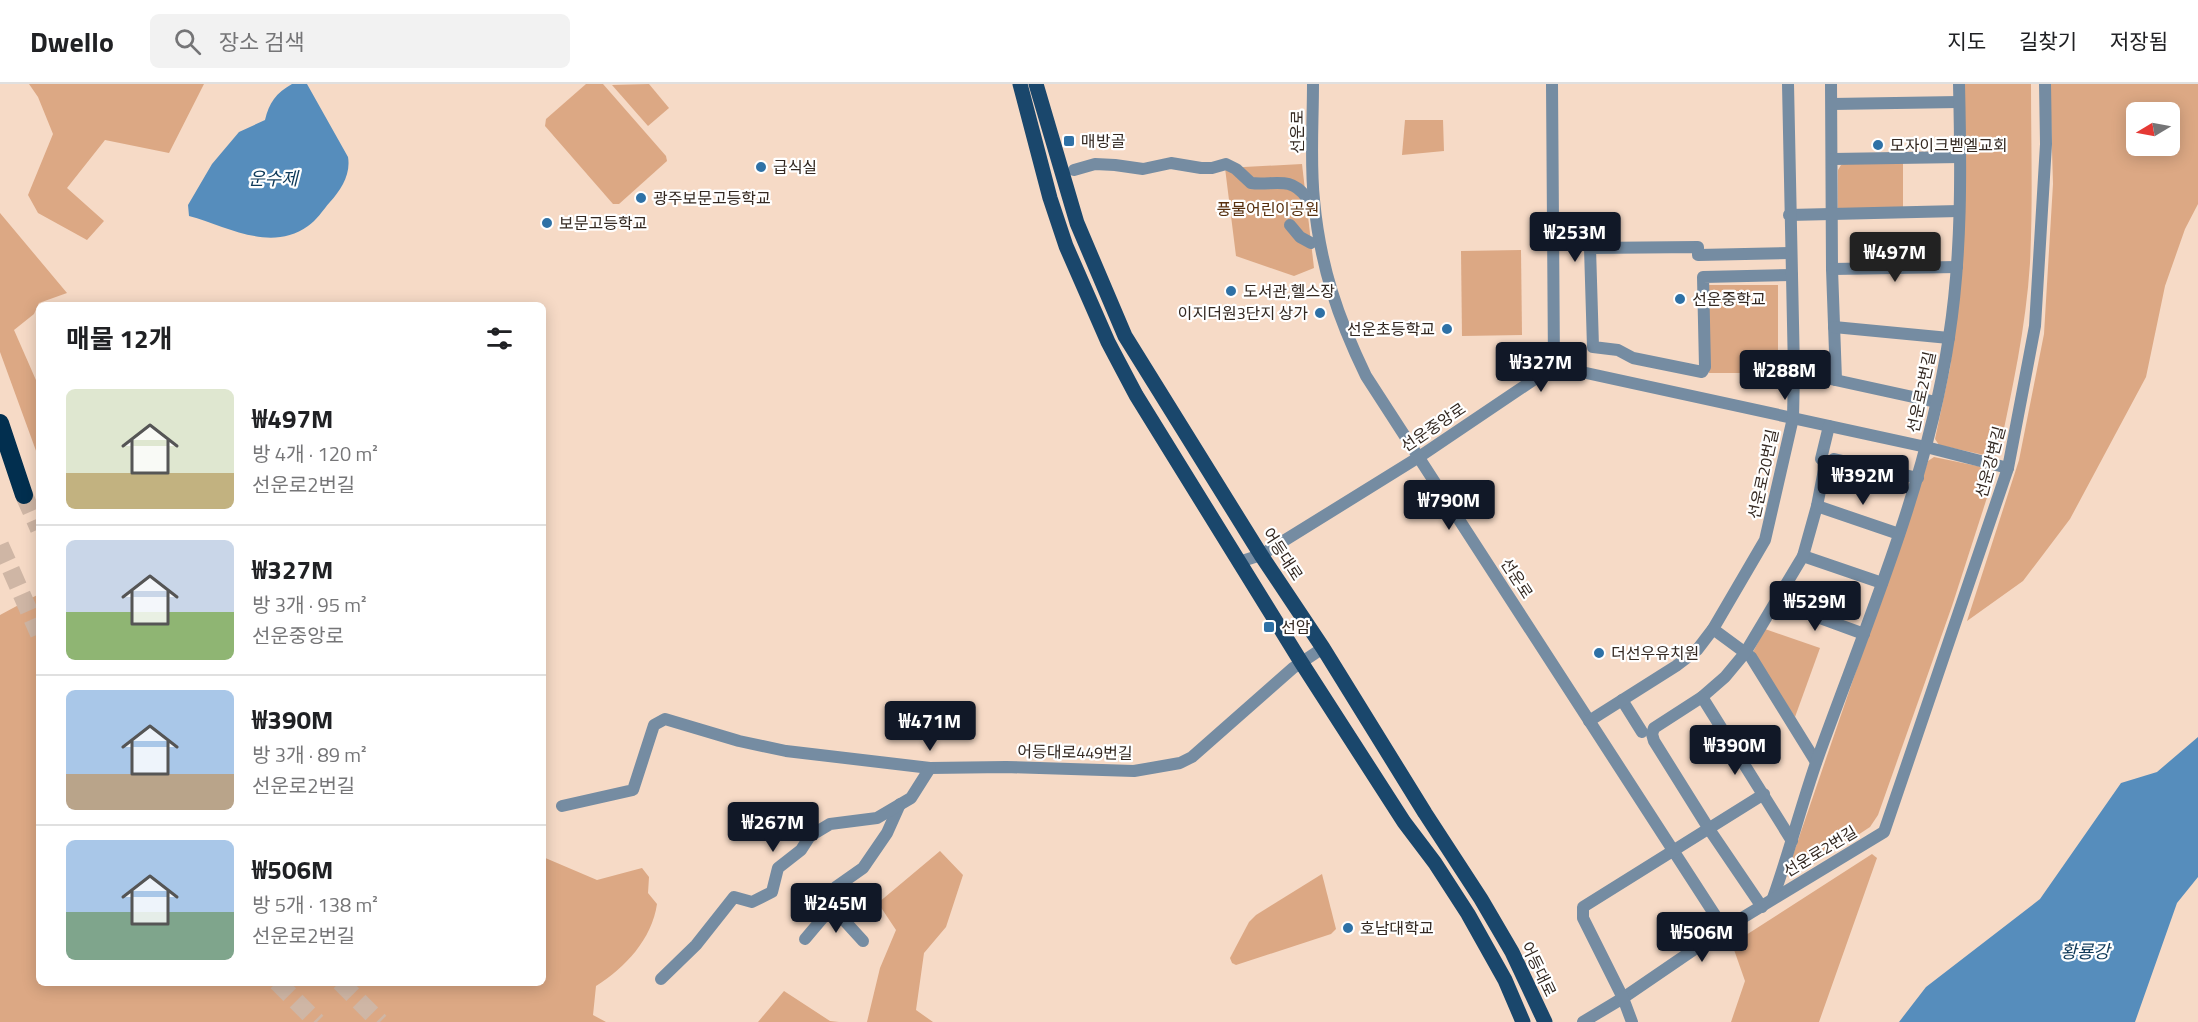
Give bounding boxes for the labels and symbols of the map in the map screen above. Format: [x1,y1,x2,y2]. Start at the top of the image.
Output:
north arrow [2126,102,2180,156]
street label: 선운로 [1285,110,1309,154]
place label: 매방골 [1081,129,1125,153]
place label: 모자이크벧엘교회 [1890,133,2008,157]
marker: 매방골 [1062,134,1076,148]
marker: 모자이크벧엘교회 [1871,138,1885,152]
place label: 급식실 [773,155,817,179]
marker: 급식실 [754,160,768,174]
water label: 운수제 [248,165,300,192]
place label: 광주보문고등학교 [653,186,771,210]
marker: 광주보문고등학교 [634,191,648,205]
park label: 풍물어린이공원 [1216,197,1320,221]
place label: 보문고등학교 [559,211,647,235]
pin: ₩253M [1533,212,1617,263]
marker: 보문고등학교 [540,216,554,230]
pin: ₩497M [1853,232,1937,283]
place label: 도서관,헬스장 [1243,279,1335,303]
marker: 도서관,헬스장 [1224,284,1238,298]
place label: 선운중학교 [1692,287,1766,311]
marker: 선운중학교 [1673,292,1687,306]
place label: 이지더원3단지 상가 [1178,301,1308,325]
marker: 이지더원3단지 상가 [1313,306,1327,320]
place label: 선운초등학교 [1347,317,1435,341]
marker: 선운초등학교 [1440,322,1454,336]
pin: ₩327M [1499,342,1583,393]
street label: 선운로2번길 [1901,349,1941,435]
pin: ₩288M [1743,350,1827,401]
street label: 선운중앙로 [1396,396,1470,458]
street label: 선운강변길 [1969,423,2011,501]
street label: 선운로20번길 [1742,427,1784,521]
pin: ₩392M [1821,455,1905,506]
pin: ₩790M [1407,480,1491,531]
street label: 어등대로 [1257,523,1309,585]
street label: 선운로 [1495,553,1539,603]
pin: ₩529M [1773,581,1857,632]
place label: 선암 [1281,615,1311,639]
marker: 선암 [1262,620,1276,634]
place label: 더선우유치원 [1611,641,1699,665]
marker: 더선우유치원 [1592,646,1606,660]
pin: ₩471M [888,701,972,752]
pin: ₩390M [1693,725,1777,776]
street label: 어등대로449번길 [1017,739,1133,765]
pin: ₩267M [731,802,815,853]
street label: 선운로2번길 [1778,819,1862,883]
pin: ₩245M [794,883,878,934]
pin: ₩506M [1660,912,1744,963]
place label: 호남대학교 [1360,916,1434,940]
marker: 호남대학교 [1341,921,1355,935]
street label: 어등대로 [1515,937,1563,1001]
water label: 황룡강 [2060,938,2112,965]

